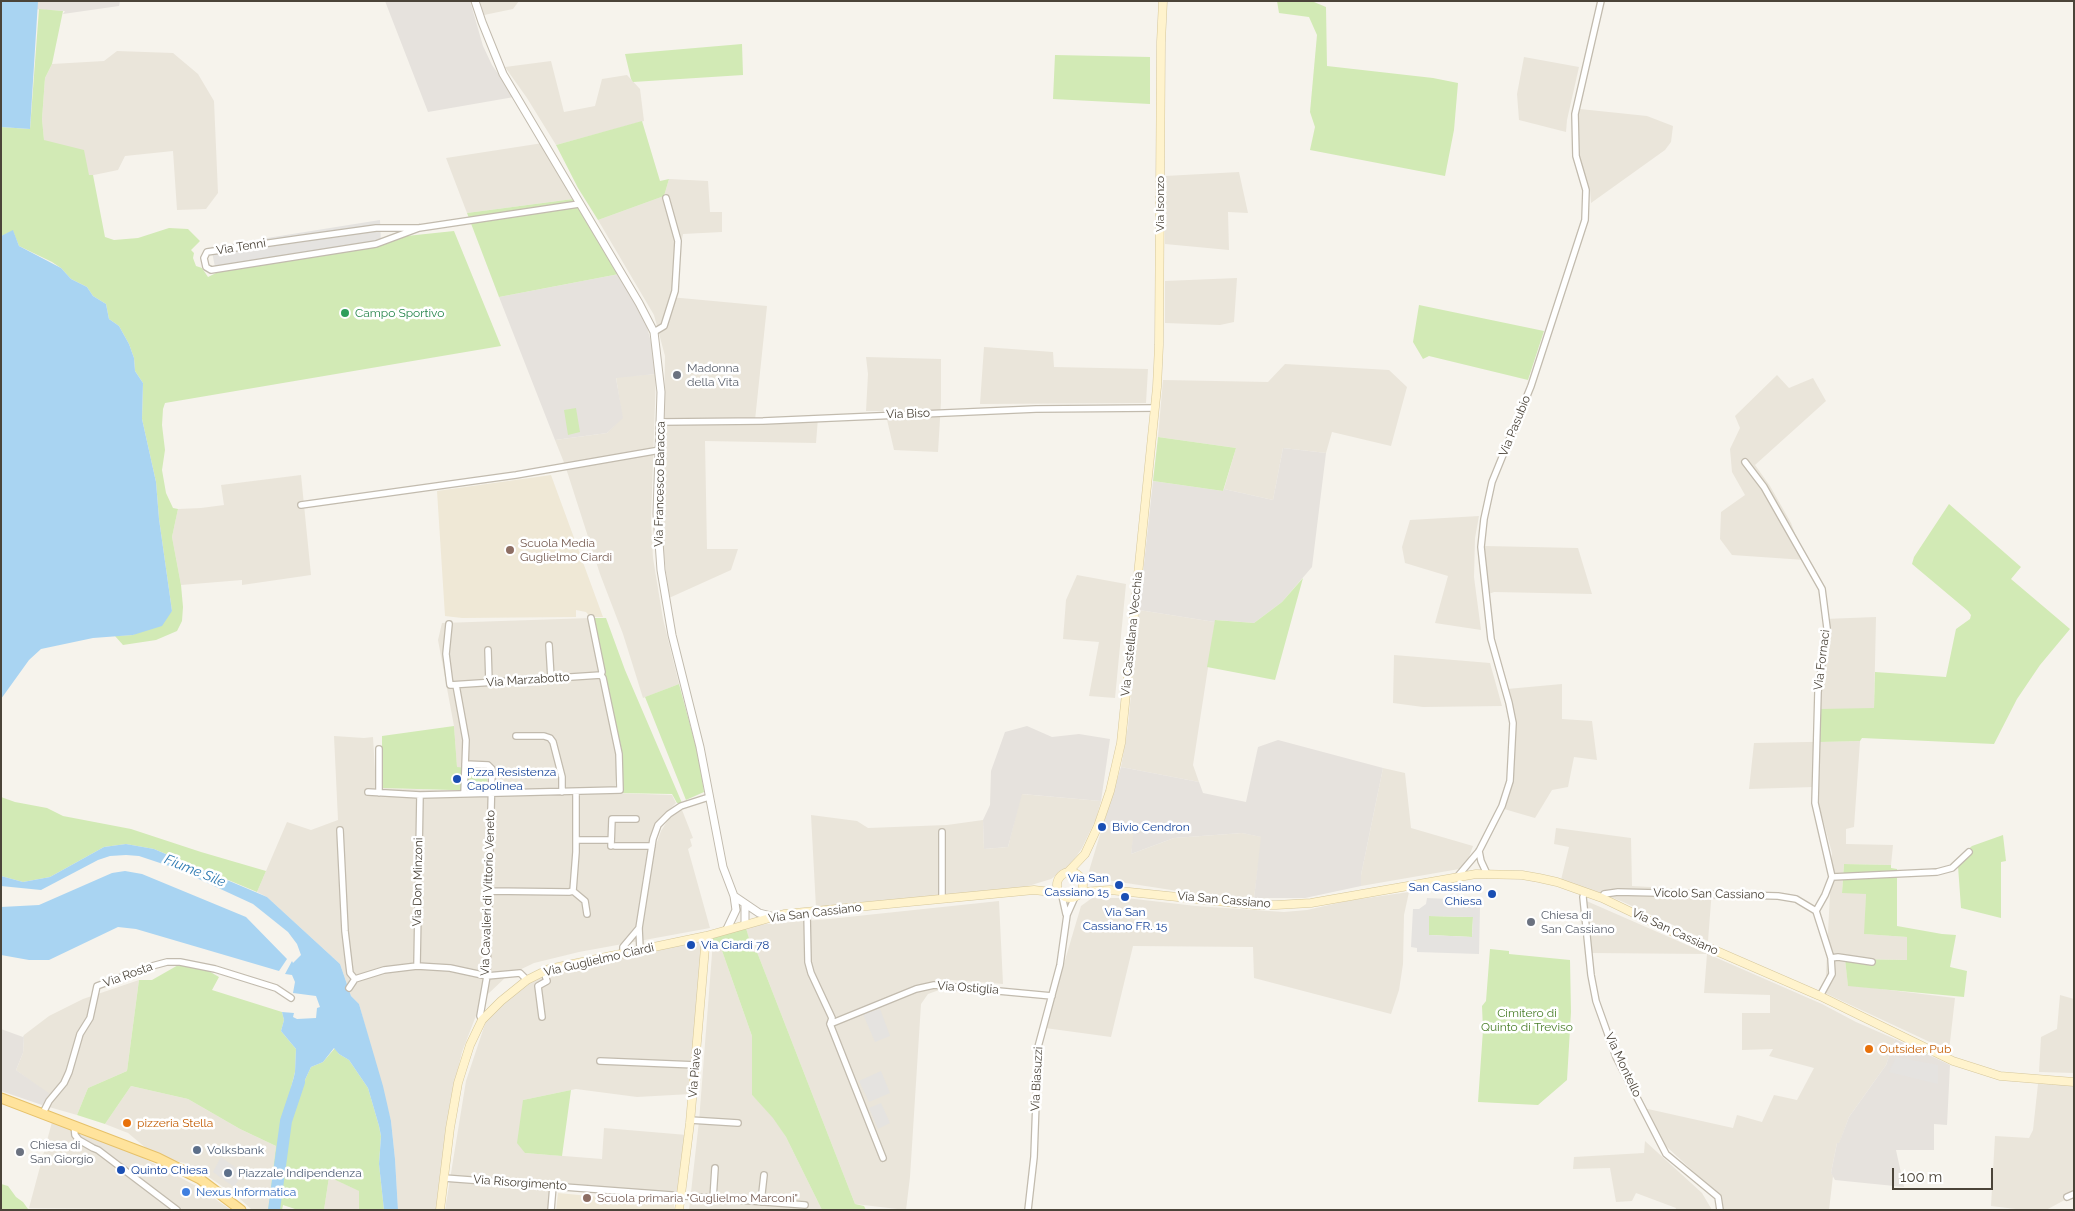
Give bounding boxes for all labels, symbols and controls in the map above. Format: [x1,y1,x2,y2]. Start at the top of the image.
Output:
street label: Via Isonzo [1153,176,1167,232]
street label: Via Tenni [215,236,267,258]
place label: Campo Sportivo [355,306,444,320]
marker: Campo Sportivo [339,307,351,319]
place label: Madonna della Vita [687,361,739,389]
marker: Madonna della Vita [671,369,683,381]
street label: Via Pasubio [1496,393,1534,459]
street label: Via Biso [886,406,930,422]
street label: Via Francesco Baracca [652,421,668,547]
place label: Scuola Media Guglielmo Ciardi [520,536,612,564]
marker: Scuola Media Guglielmo Ciardi [504,544,516,556]
street label: Via Castellana Vecchia [1118,571,1146,697]
street label: Via Fornaci [1811,629,1833,691]
street label: Via Marzabotto [486,670,570,690]
place label: P.zza Resistenza Capolinea [467,765,556,793]
marker: P.zza Resistenza Capolinea [451,773,463,785]
street label: Via Cavalieri di Vittorio Veneto [478,810,498,976]
place label: Bivio Cendron [1112,820,1190,834]
marker: Bivio Cendron [1096,821,1108,833]
street label: Via Don Minzoni [410,837,426,927]
water label: Fiume Sile [162,851,228,891]
place label: Via San Cassiano 15 [1045,871,1109,899]
marker: Via San Cassiano 15 [1113,879,1125,891]
place label: San Cassiano Chiesa [1408,880,1482,908]
street label: Vicolo San Cassiano [1653,886,1765,902]
marker: San Cassiano Chiesa [1486,888,1498,900]
street label: Via San Cassiano [1177,889,1271,911]
marker: Via San Cassiano FR. 15 [1119,891,1131,903]
street label: Via San Cassiano [768,900,862,926]
place label: Via San Cassiano FR. 15 [1083,905,1167,933]
street label: Via San Cassiano [1629,906,1721,958]
place label: Chiesa di San Cassiano [1541,908,1615,936]
marker: Chiesa di San Cassiano [1525,916,1537,928]
place label: Via Ciardi 78 [701,938,769,952]
marker: Via Ciardi 78 [685,939,697,951]
street label: Via Guglielmo Ciardi [543,940,655,980]
street label: Via Rosta [101,959,155,991]
street label: Via Ostiglia [937,979,999,997]
park label: Cimitero di Quinto di Treviso [1481,1006,1573,1034]
street label: Via Montello [1602,1030,1644,1100]
place label: Outsider Pub [1879,1042,1951,1056]
marker: Outsider Pub [1863,1043,1875,1055]
street label: Via Biasuzzi [1028,1046,1046,1112]
street label: Via Piave [686,1047,704,1099]
place label: pizzeria Stella [137,1116,213,1130]
marker: pizzeria Stella [121,1117,133,1129]
place label: Chiesa di San Giorgio [30,1138,93,1166]
place label: Volksbank [207,1143,264,1157]
marker: Volksbank [191,1144,203,1156]
marker: Chiesa di San Giorgio [14,1146,26,1158]
scale bar [1895,1158,1996,1190]
place label: Quinto Chiesa [131,1163,208,1177]
marker: Quinto Chiesa [115,1164,127,1176]
place label: Piazzale Indipendenza [238,1166,362,1180]
marker: Piazzale Indipendenza [222,1167,234,1179]
text: 100 m [1900,1168,1942,1186]
street label: Via Risorgimento [473,1173,567,1193]
place label: Nexus Informatica [196,1185,296,1199]
marker: Nexus Informatica [180,1186,192,1198]
place label: Scuola primaria "Guglielmo Marconi" [597,1191,798,1205]
marker: Scuola primaria "Guglielmo Marconi" [581,1192,593,1204]

